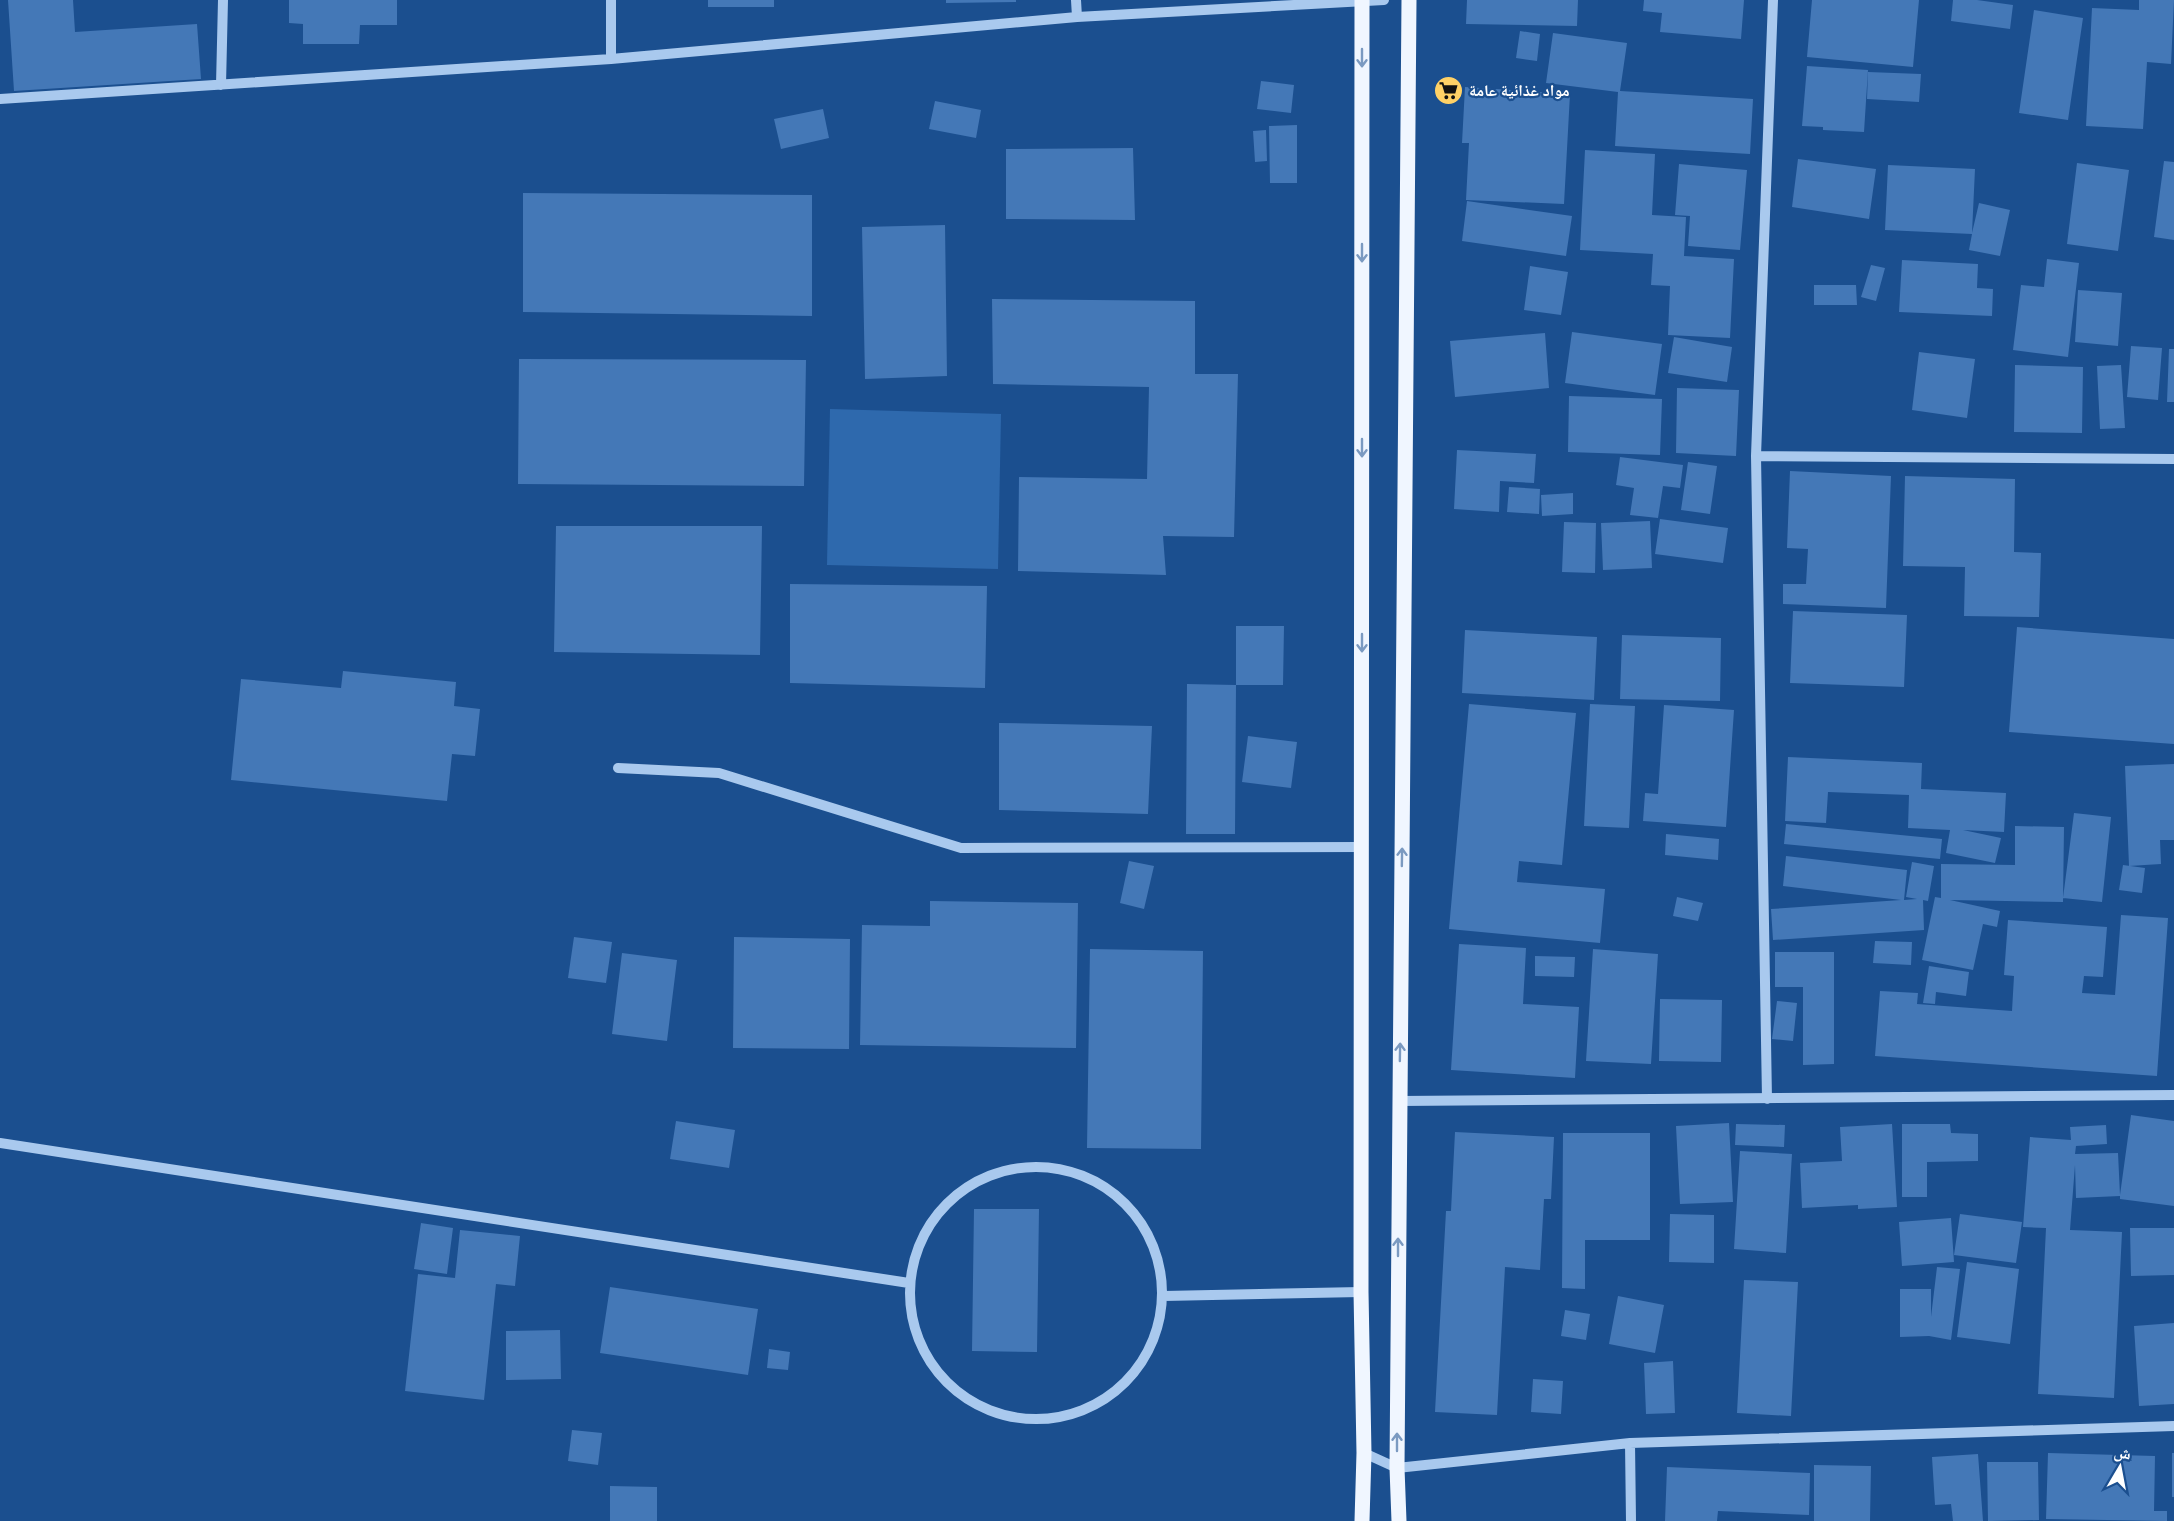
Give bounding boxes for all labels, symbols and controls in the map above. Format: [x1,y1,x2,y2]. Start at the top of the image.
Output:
one-way arrow [1356,48,1368,68]
supermarket icon: مواد غذائية عامة [1432,74,1464,106]
place label: مواد غذائية عامة [1469,80,1570,100]
one-way arrow [1356,243,1368,263]
one-way arrow [1356,438,1368,458]
one-way arrow [1356,633,1368,653]
one-way arrow [1396,847,1407,867]
one-way arrow [1394,1042,1406,1062]
one-way arrow [1393,1237,1404,1257]
one-way arrow [1391,1432,1403,1452]
north arrow [2090,1437,2150,1497]
text: ش [2113,1441,2133,1464]

